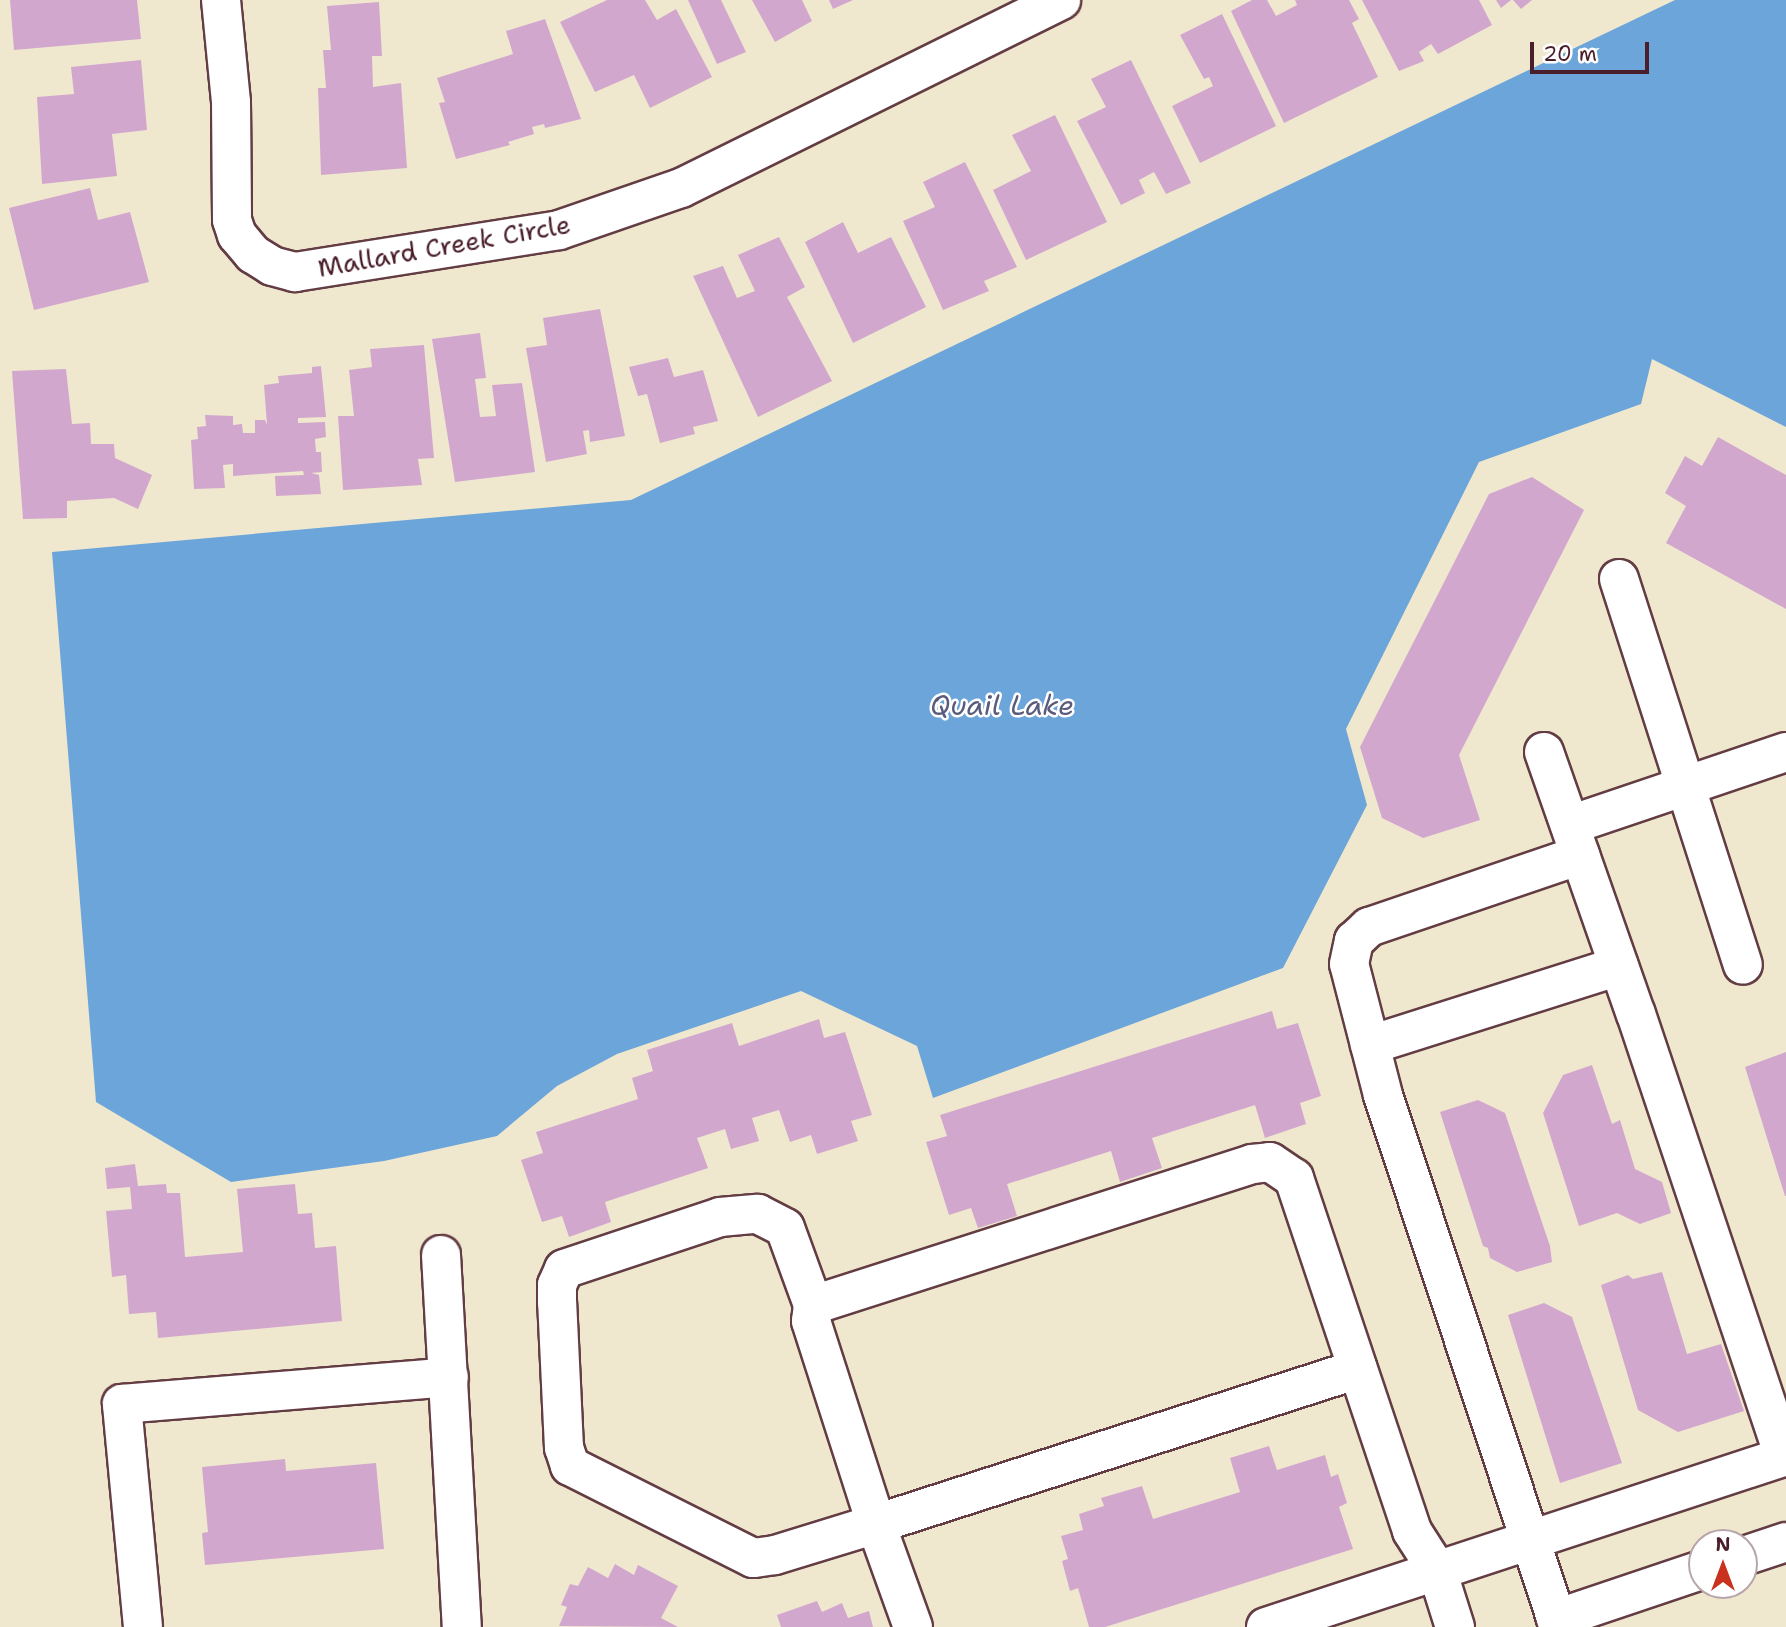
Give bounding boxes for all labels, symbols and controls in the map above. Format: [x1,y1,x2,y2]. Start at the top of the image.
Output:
scale bar [1534,28,1653,72]
text: 20 m [1543,40,1597,68]
street label: Mallard Creek Circle [315,208,573,284]
water label: Quail Lake [930,688,1074,722]
north arrow [1688,1529,1758,1599]
text: N [1715,1532,1731,1557]

